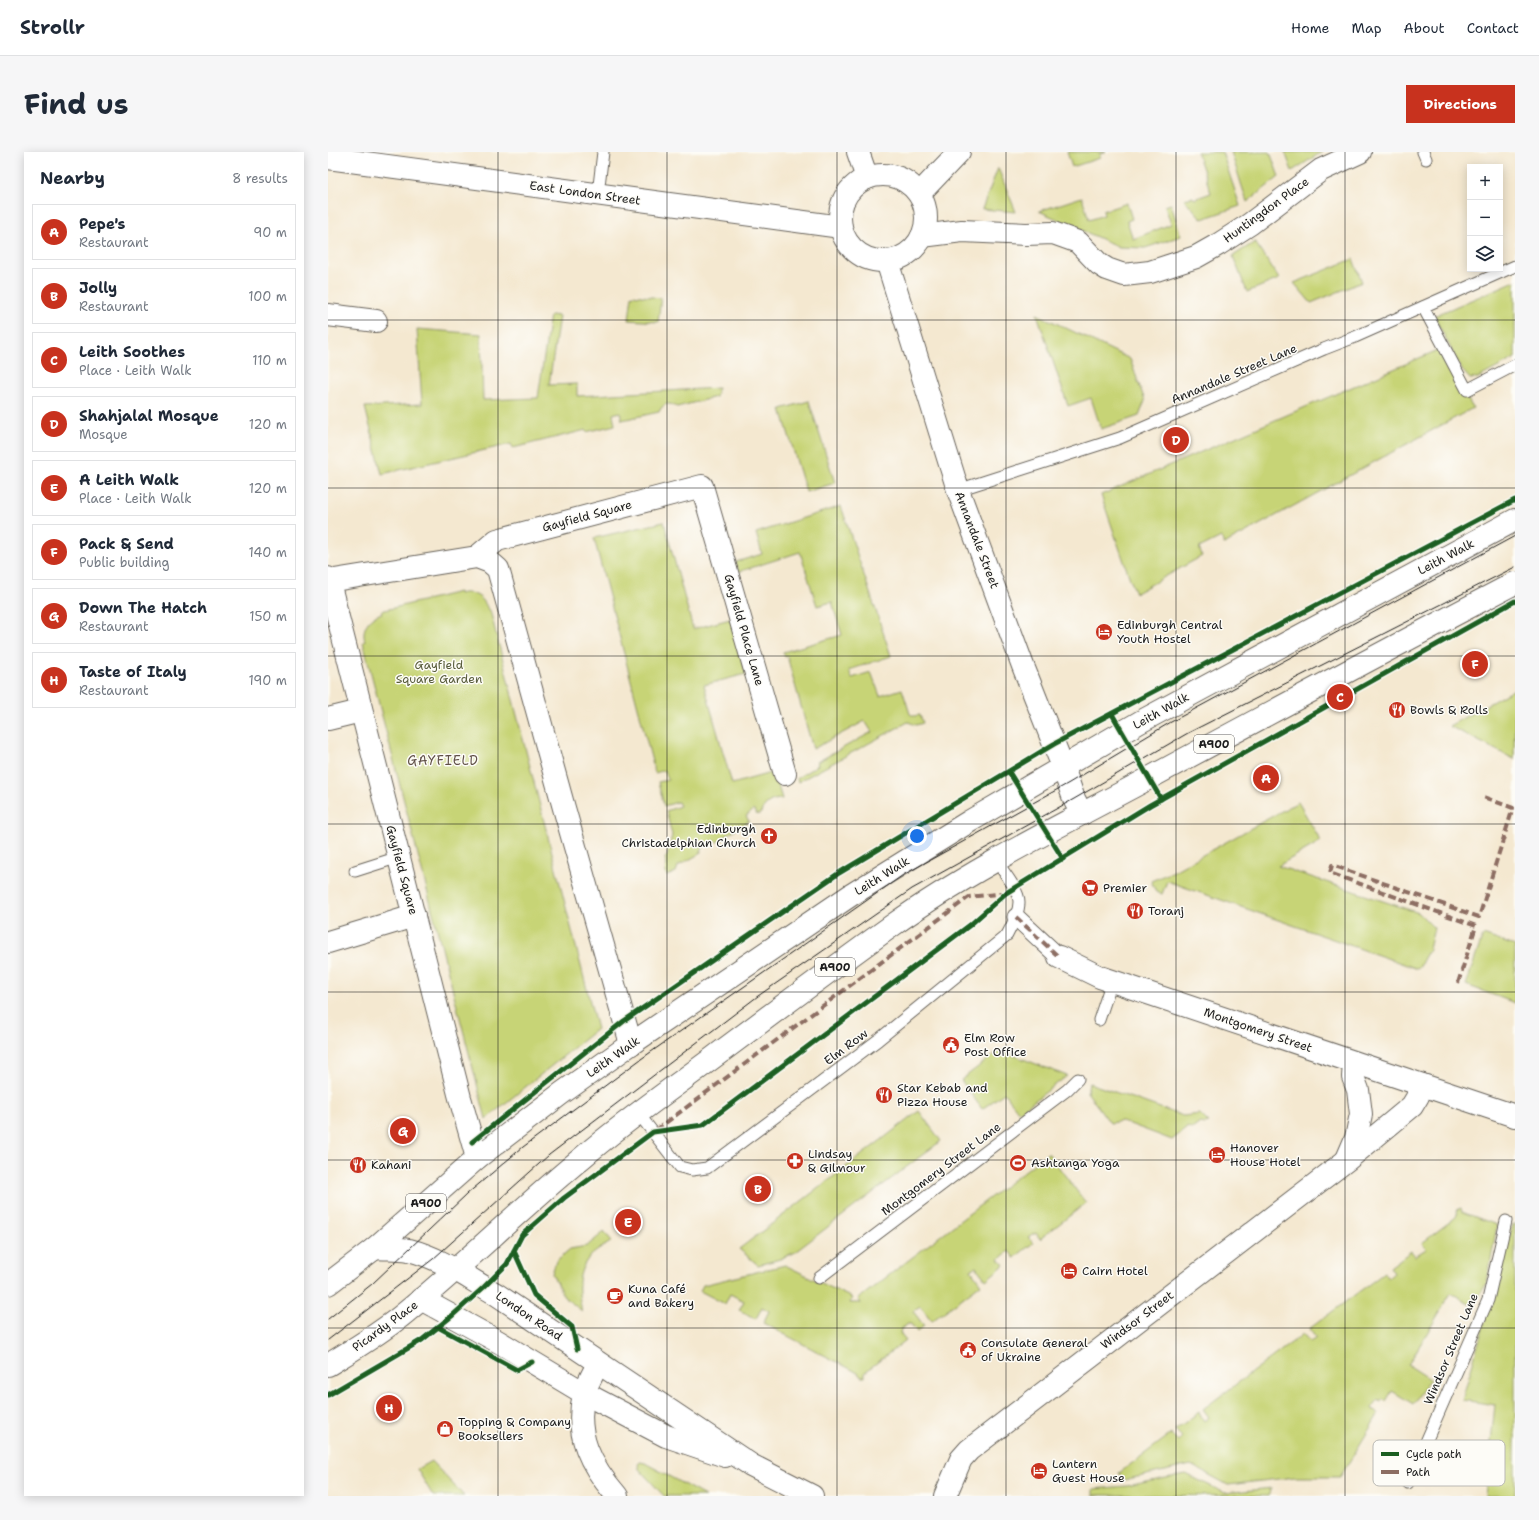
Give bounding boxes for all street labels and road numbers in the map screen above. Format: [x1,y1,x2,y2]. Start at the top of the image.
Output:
street label: Huntingdon Place [1220,173,1312,247]
street label: East London Street [528,177,642,209]
street label: Annandale Street Lane [1169,340,1299,408]
street label: Annandale Street [951,489,1003,591]
street label: Gayfield Square [540,496,634,536]
street label: Leith Walk [1415,535,1477,579]
street label: Gayfield Place Lane [720,572,768,688]
street label: Leith Walk [1130,689,1192,733]
road number: A900 [1194,735,1234,753]
street label: Gayfield Square [382,823,422,917]
street label: Leith Walk [852,853,913,899]
road number: A900 [815,958,855,976]
street label: Montgomery Street [1202,1004,1314,1056]
street label: Elm Row [821,1025,872,1069]
street label: Leith Walk [583,1033,643,1081]
street label: Montgomery Street Lane [878,1119,1004,1219]
road number: A900 [406,1194,446,1212]
street label: Windsor Street [1097,1287,1177,1353]
street label: London Road [493,1288,566,1344]
street label: Windsor Street Lane [1420,1291,1482,1407]
street label: Picardy Place [349,1297,421,1355]

